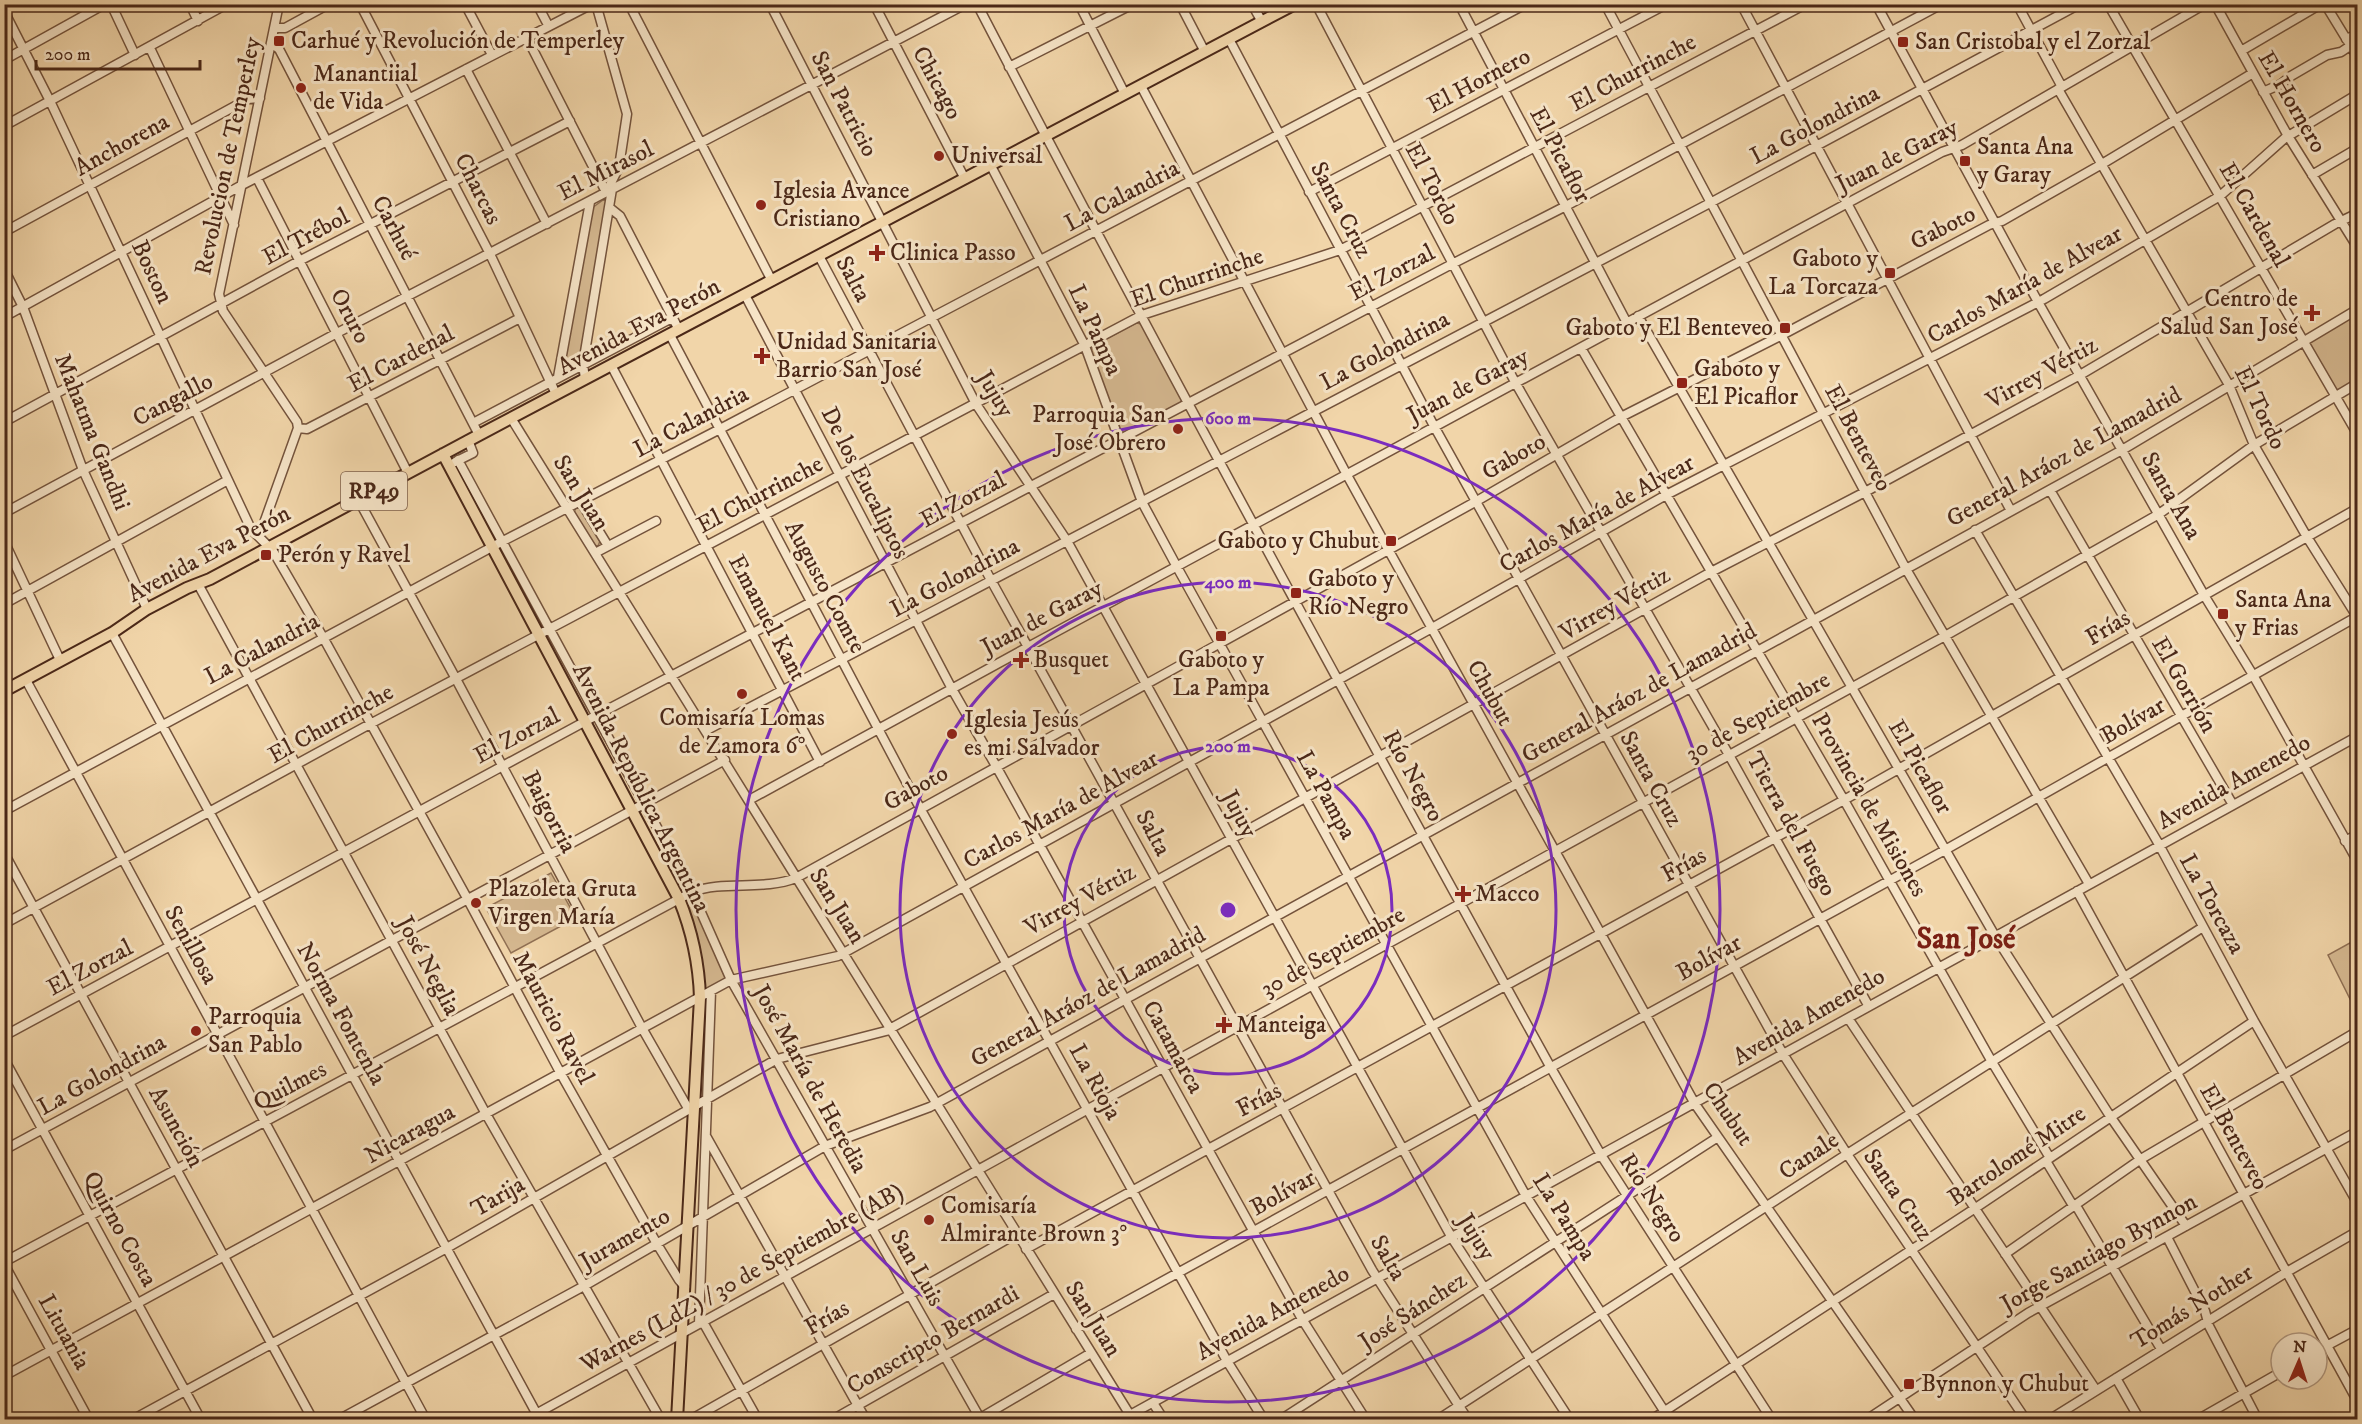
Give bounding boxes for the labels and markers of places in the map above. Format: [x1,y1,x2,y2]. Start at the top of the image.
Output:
place label: Carhué y Revolución de Temperley [291,26,625,56]
place label: San Cristobal y el Zorzal [1915,27,2151,57]
marker: Carhué y Revolución de Temperley [272,34,286,48]
marker: San Cristobal y el Zorzal [1896,35,1910,49]
place label: Manantiial de Vida [313,59,419,117]
marker: Manantiial de Vida [294,81,308,95]
place label: Santa Ana y Garay [1977,132,2074,190]
place label: Universal [951,141,1043,171]
marker: Universal [932,149,946,163]
marker: Santa Ana y Garay [1958,154,1972,168]
place label: Iglesia Avance Cristiano [773,176,910,234]
marker: Iglesia Avance Cristiano [754,198,768,212]
place label: Clinica Passo [890,238,1016,268]
marker: Clinica Passo [868,244,886,262]
place label: Gaboto y La Torcaza [1768,244,1879,302]
marker: Gaboto y La Torcaza [1883,266,1897,280]
place label: Centro de Salud San José [2160,284,2298,342]
marker: Centro de Salud San José [2303,304,2321,322]
place label: Gaboto y El Benteveo [1565,313,1773,343]
marker: Gaboto y El Benteveo [1778,321,1792,335]
place label: Unidad Sanitaria Barrio San José [776,327,937,385]
marker: Unidad Sanitaria Barrio San José [753,347,771,365]
place label: Gaboto y El Picaflor [1694,354,1798,412]
marker: Gaboto y El Picaflor [1675,376,1689,390]
place label: Parroquia San José Obrero [1032,400,1166,458]
marker: Parroquia San José Obrero [1171,422,1185,436]
place label: Gaboto y Chubut [1218,526,1379,556]
marker: Gaboto y Chubut [1384,534,1398,548]
place label: Perón y Ravel [278,540,411,570]
marker: Perón y Ravel [259,548,273,562]
place label: Gaboto y Río Negro [1308,564,1408,622]
place label: Santa Ana y Frias [2235,585,2332,643]
marker: Gaboto y Río Negro [1289,586,1303,600]
marker: Santa Ana y Frias [2216,607,2230,621]
marker: Gaboto y La Pampa [1214,629,1228,643]
place label: Busquet [1033,645,1109,675]
place label: Gaboto y La Pampa [1172,645,1270,703]
marker: Busquet [1014,653,1028,667]
marker: Comisaría Lomas de Zamora 6° [735,687,749,701]
place label: Comisaría Lomas de Zamora 6° [659,703,825,761]
place label: Iglesia Jesús es mi Salvador [964,705,1100,763]
marker: Iglesia Jesús es mi Salvador [945,727,959,741]
place label: Plazoleta Gruta Virgen María [487,874,637,932]
place label: Macco [1475,879,1539,909]
marker: Macco [1456,887,1470,901]
marker: Plazoleta Gruta Virgen María [469,896,483,910]
centre of rings [1218,900,1238,920]
place label: Parroquia San Pablo [208,1002,303,1060]
place label: Manteiga [1236,1010,1327,1040]
marker: Manteiga [1217,1018,1231,1032]
marker: Parroquia San Pablo [189,1024,203,1038]
place label: Comisaría Almirante Brown 3° [941,1191,1127,1249]
marker: Comisaría Almirante Brown 3° [922,1213,936,1227]
place label: Bynnon y Chubut [1921,1369,2089,1399]
marker: Bynnon y Chubut [1902,1377,1916,1391]

